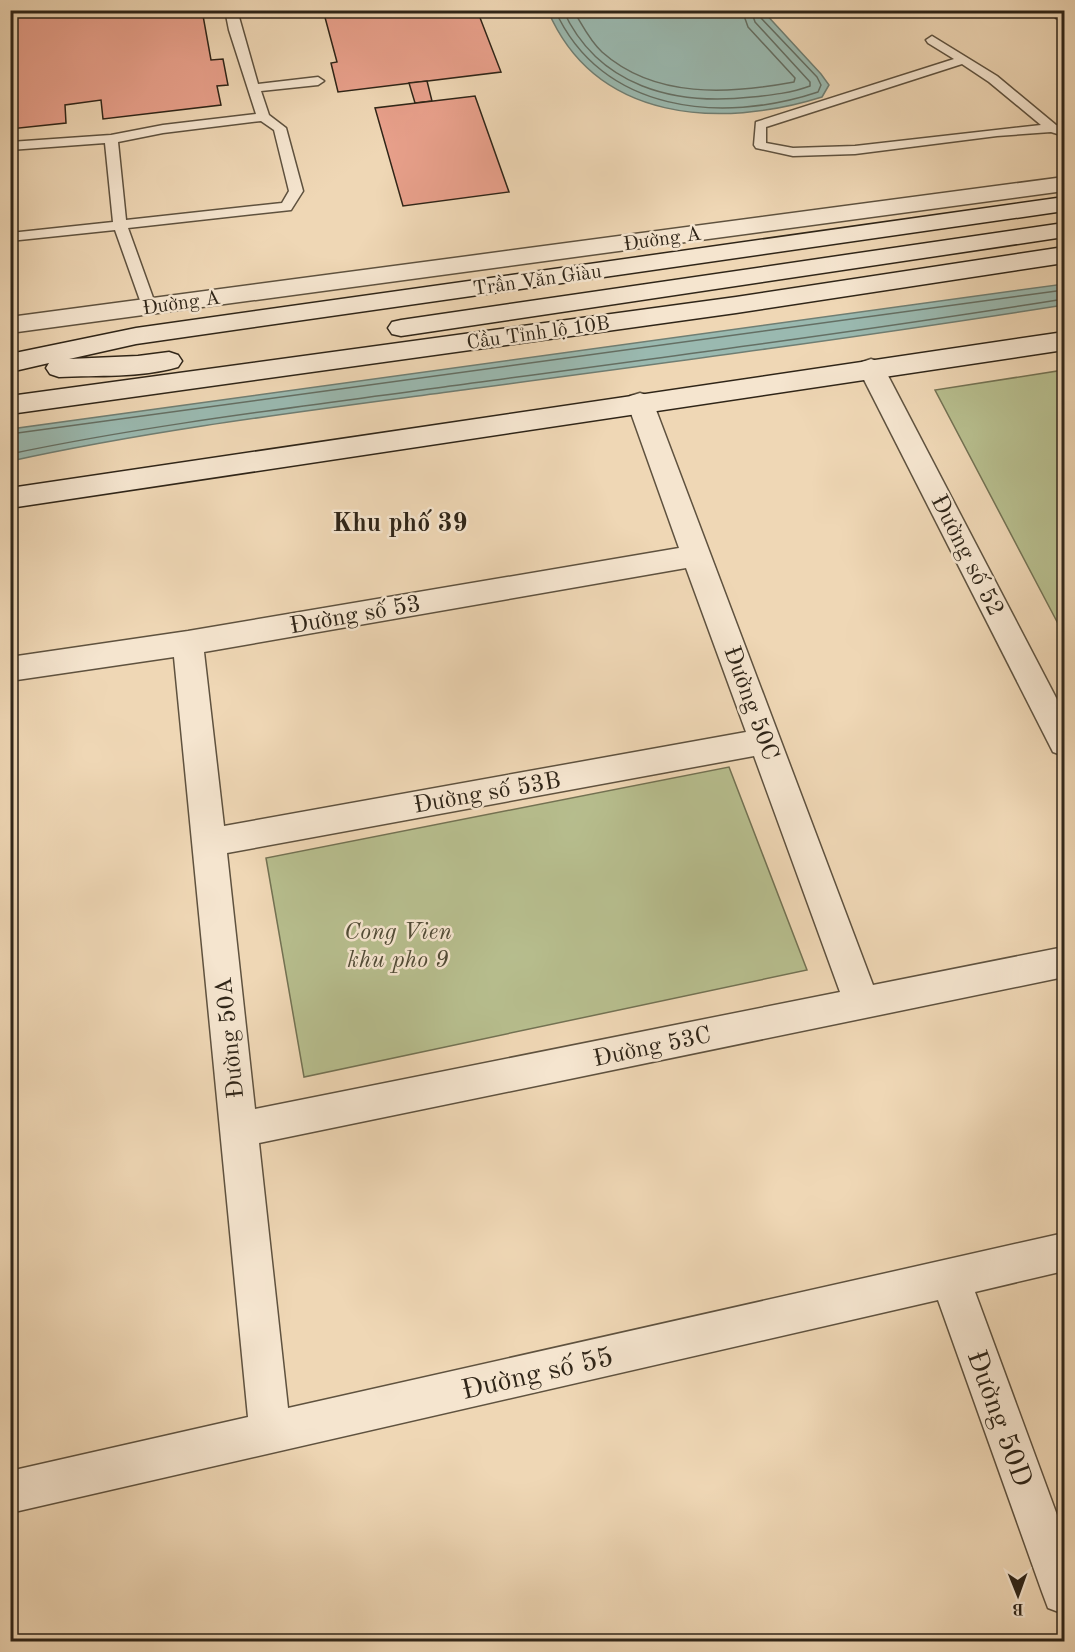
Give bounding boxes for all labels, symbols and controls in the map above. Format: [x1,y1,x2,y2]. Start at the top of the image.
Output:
street label: Đường A [622,225,703,255]
street label: Trần Văn Giàu [471,260,603,300]
street label: Đường A [141,289,222,319]
street label: Cầu Tỉnh lộ 10B [465,312,611,354]
street label: Đường số 52 [925,491,1008,620]
district label: Khu phố 39 [332,509,468,537]
street label: Đường số 53 [288,592,423,639]
street label: Đường 50C [718,643,782,764]
street label: Đường số 53B [412,768,563,819]
park label: Cong Vien khu pho 9 [344,921,452,973]
street label: Đường 50A [213,976,249,1100]
street label: Đường 53C [591,1024,713,1072]
street label: Đường số 55 [459,1343,616,1406]
street label: Đường 50D [961,1347,1036,1491]
north arrow [988,1565,1048,1625]
text: B [1012,1600,1024,1616]

